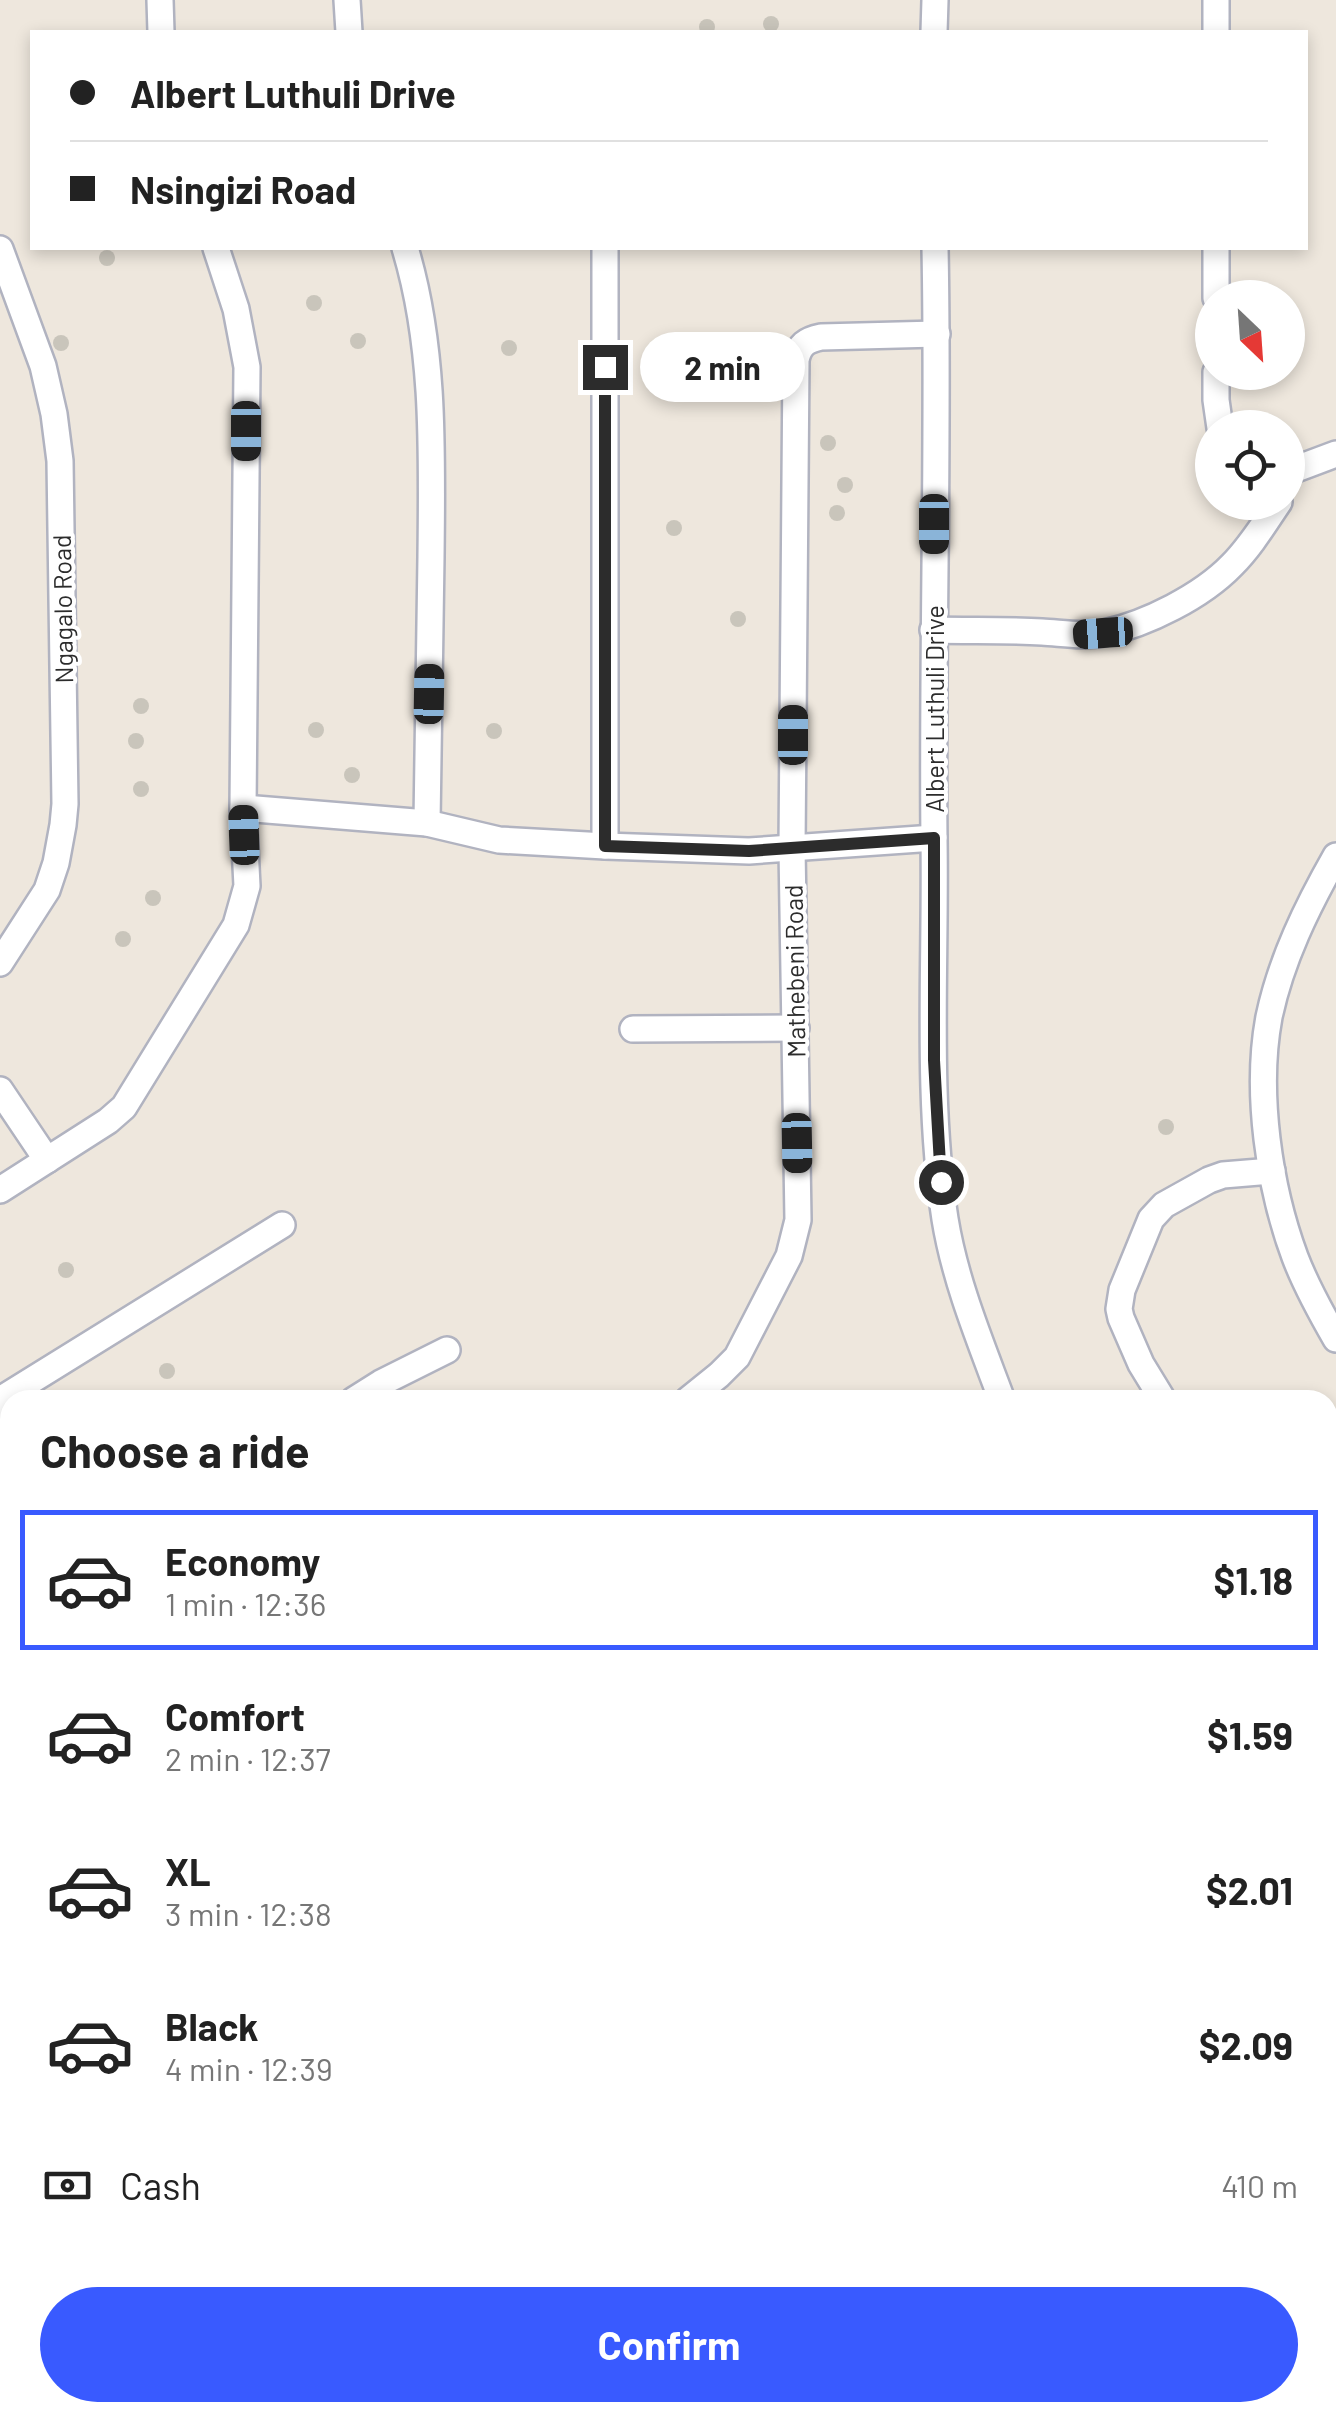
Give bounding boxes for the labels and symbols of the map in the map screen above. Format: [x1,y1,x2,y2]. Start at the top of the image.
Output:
north arrow [1195,280,1305,390]
callout: 2 min [640,332,805,402]
route end [583,345,628,390]
car [231,401,261,461]
car [919,494,949,554]
street label: Ngagalo Road [46,534,78,684]
street label: Albert Luthuli Drive [919,605,949,813]
car [1072,616,1134,650]
car [413,664,445,724]
car [778,705,808,765]
car [228,804,260,866]
street label: Mathebeni Road [777,884,811,1058]
car [781,1113,813,1173]
route start [919,1160,964,1205]

